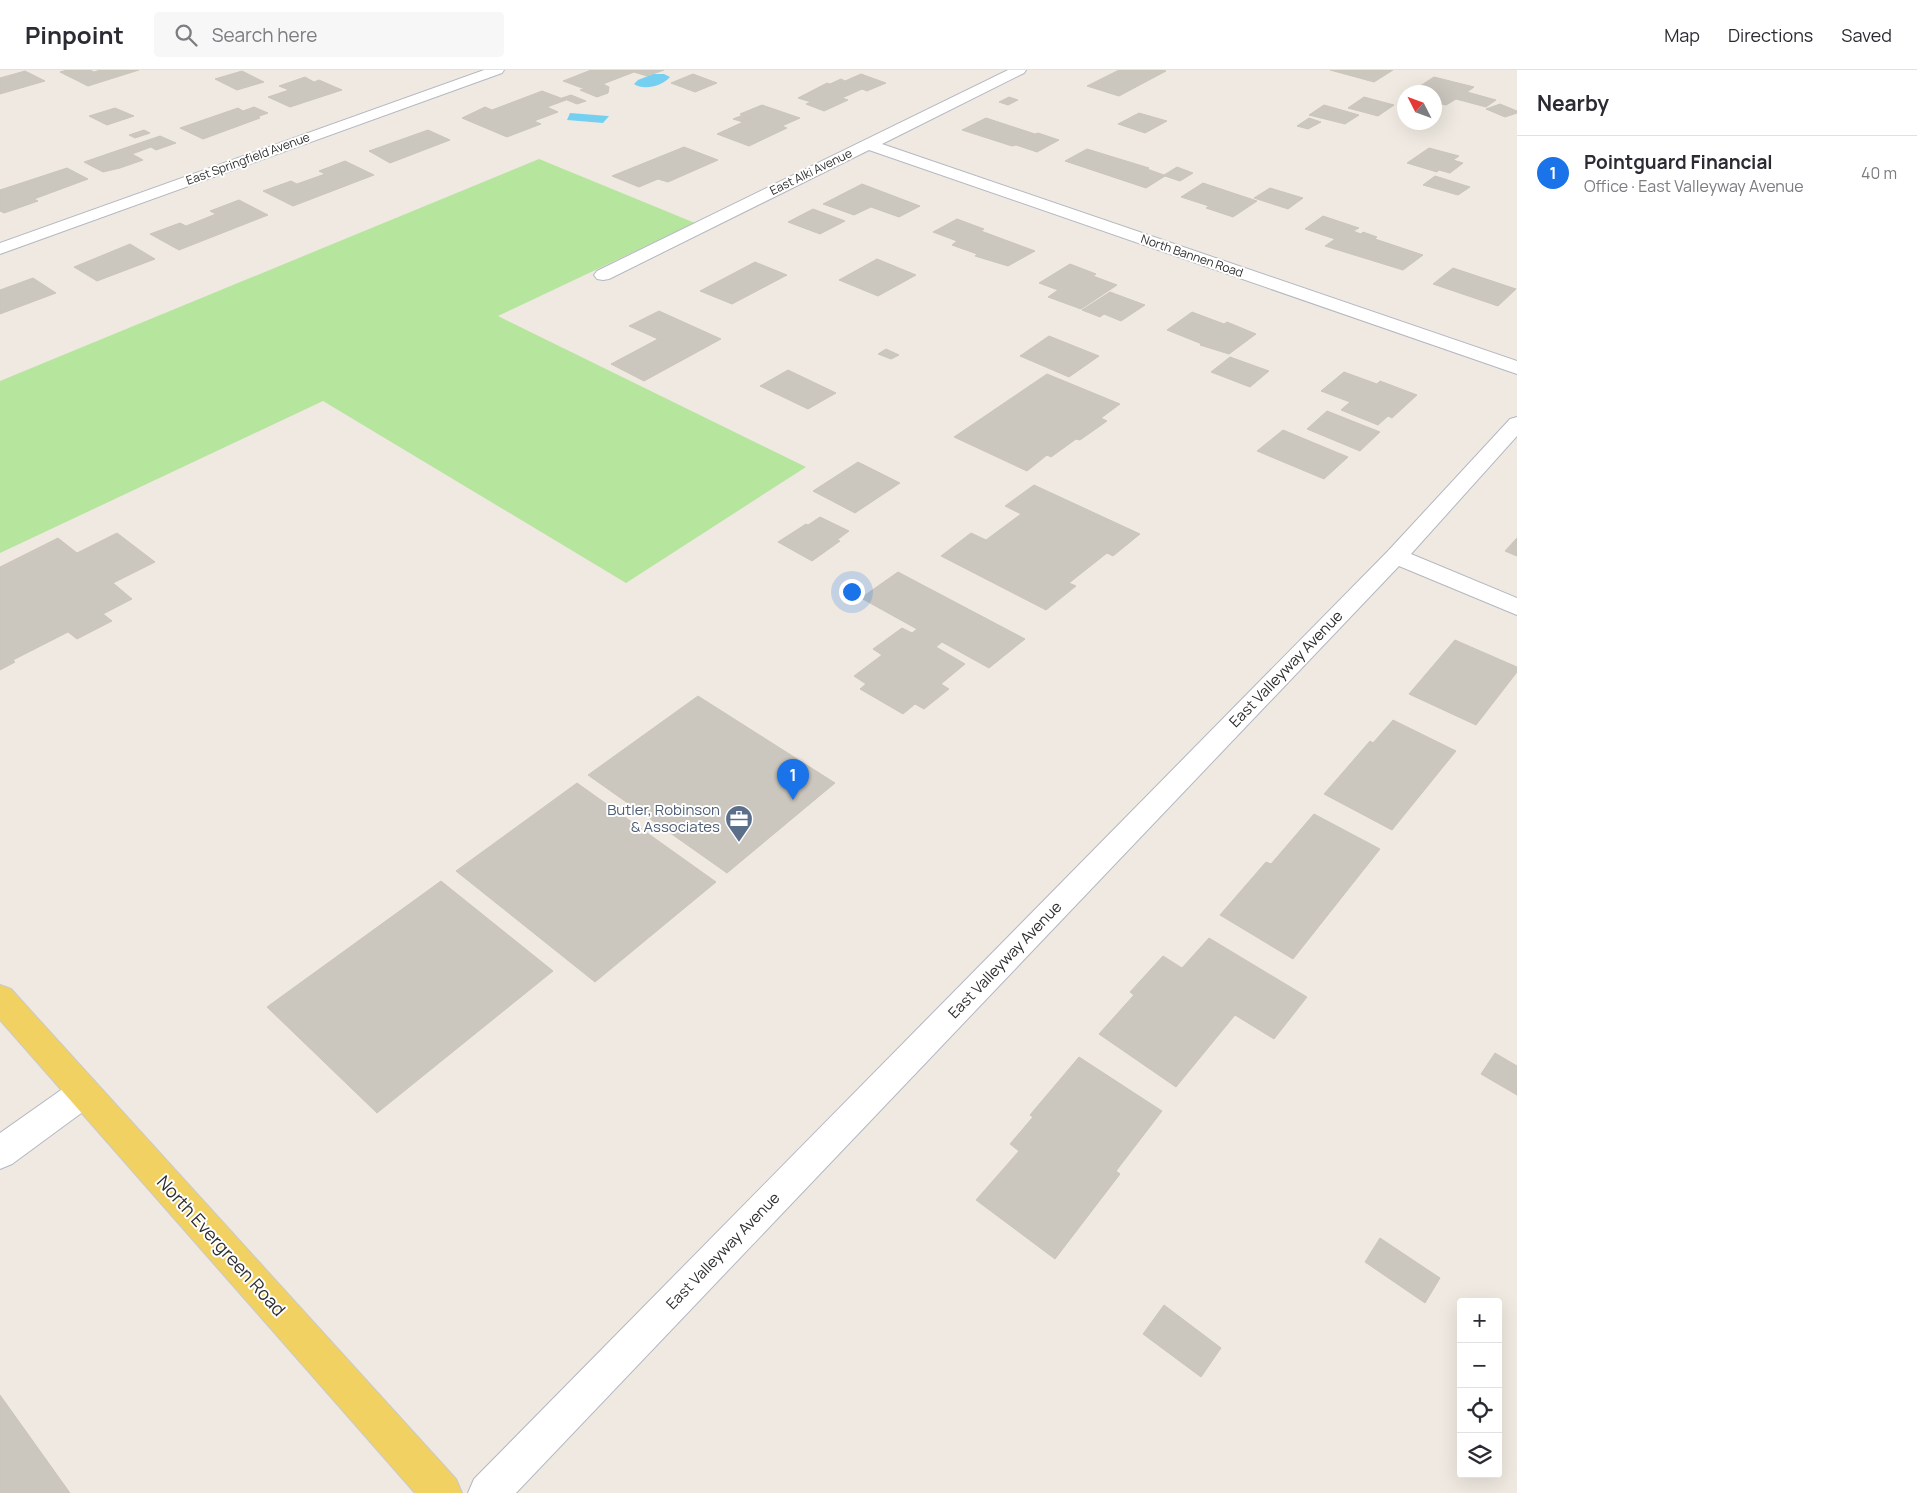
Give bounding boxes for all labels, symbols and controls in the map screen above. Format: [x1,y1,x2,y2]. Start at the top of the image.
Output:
search box [154,12,504,57]
text: Pinpoint [25,18,124,51]
icon: search [172,21,200,49]
text: Search here [212,22,317,48]
text: Map [1664,23,1700,47]
text: Directions [1728,23,1813,47]
text: Saved [1841,23,1892,47]
north arrow [1397,85,1442,130]
text: Nearby [1537,89,1609,117]
street label: East Springfield Avenue [184,128,312,189]
street label: East Alki Avenue [767,144,855,199]
text: Pointguard Financial [1584,149,1773,175]
text: 1 [1549,162,1557,184]
text: 40 m [1861,162,1897,184]
text: Office · East Valleyway Avenue [1584,175,1804,197]
street label: North Bannen Road [1139,230,1246,281]
your location [839,579,865,605]
street label: East Valleyway Avenue [1224,605,1347,732]
pin: 1 [777,759,809,800]
place label: Butler, Robinson & Associates [607,799,720,837]
office icon: Butler, Robinson & Associates [724,804,754,843]
street label: East Valleyway Avenue [943,896,1066,1023]
street label: North Evergreen Road [152,1170,291,1321]
street label: East Valleyway Avenue [661,1187,784,1314]
map controls [1457,1298,1502,1478]
button: + [1457,1298,1502,1343]
button: − [1457,1343,1502,1388]
button: locate [1457,1388,1502,1433]
button: layers [1457,1433,1502,1478]

